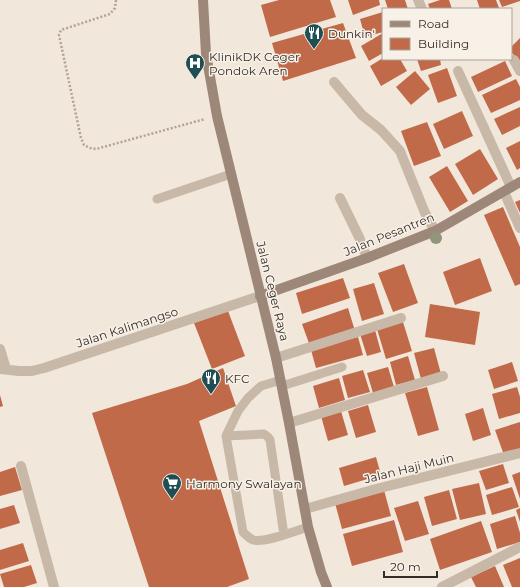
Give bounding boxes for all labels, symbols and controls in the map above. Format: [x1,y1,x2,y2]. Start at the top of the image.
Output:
legend [382,8,512,60]
text: Road [418,16,449,31]
restaurant icon: Dunkin' [303,22,325,50]
place label: Dunkin' [328,26,375,41]
text: Building [418,36,469,51]
place label: KlinikDK Ceger Pondok Aren [209,49,300,78]
hospital icon: KlinikDK Ceger Pondok Aren [184,52,206,80]
street label: Jalan Pesantren [341,209,436,259]
street label: Jalan Ceger Raya [253,239,293,342]
street label: Jalan Kalimangso [73,303,180,351]
restaurant icon: KFC [200,367,222,395]
place label: KFC [225,371,250,386]
street label: Jalan Haji Muin [362,450,455,487]
supermarket icon: Harmony Swalayan [161,472,183,500]
place label: Harmony Swalayan [186,476,302,491]
scale bar [384,553,437,579]
text: 20 m [390,559,421,574]

